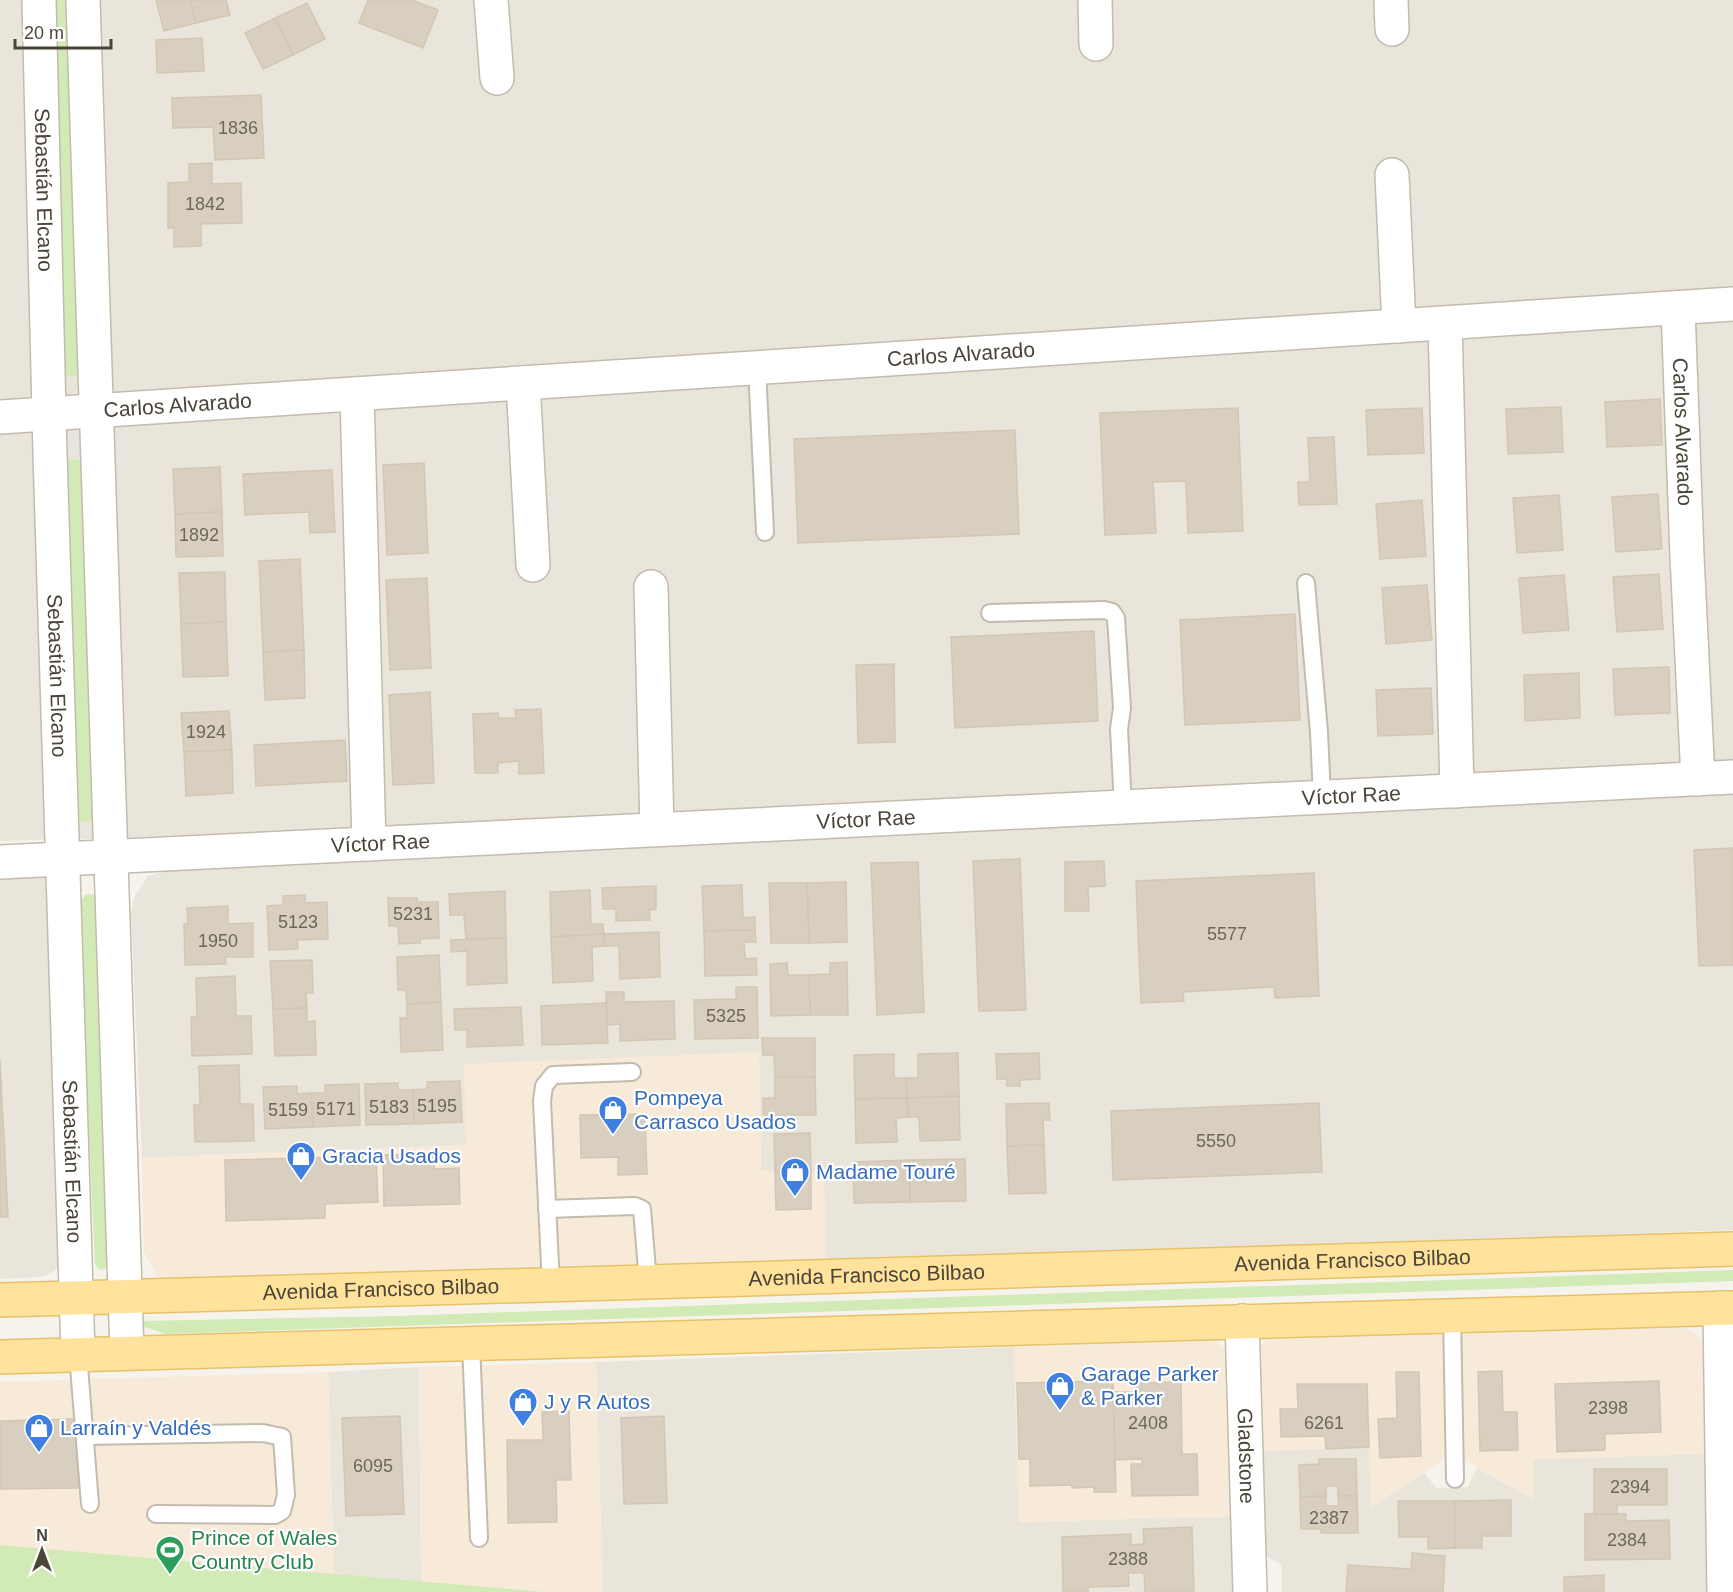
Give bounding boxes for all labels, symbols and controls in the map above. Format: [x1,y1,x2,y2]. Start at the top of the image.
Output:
scale bar [15,12,111,50]
text: 20 m [24,23,64,43]
street label: Sebastián Elcano [31,108,58,272]
house number: 1836 [218,118,258,138]
house number: 1842 [185,194,225,214]
street label: Carlos Alvarado [886,338,1036,370]
street label: Carlos Alvarado [1669,357,1697,506]
street label: Carlos Alvarado [103,389,252,421]
house number: 1892 [179,525,219,545]
street label: Sebastián Elcano [43,594,71,758]
house number: 1924 [186,722,226,742]
street label: Víctor Rae [1301,781,1401,809]
street label: Víctor Rae [816,805,916,833]
street label: Víctor Rae [330,829,431,857]
house number: 5231 [393,904,433,924]
house number: 5123 [278,912,318,932]
house number: 5577 [1207,924,1247,944]
house number: 1950 [198,931,238,951]
house number: 5325 [706,1006,746,1026]
street label: Sebastián Elcano [58,1079,87,1244]
place label: Pompeya Carrasco Usados [634,1086,796,1133]
shop icon: Pompeya Carrasco Usados [597,1094,629,1136]
house number: 5195 [417,1096,457,1116]
house number: 5183 [369,1097,409,1117]
house number: 5171 [316,1099,356,1119]
house number: 5159 [268,1100,308,1120]
house number: 5550 [1196,1131,1236,1151]
shop icon: Gracia Usados [285,1140,317,1182]
place label: Gracia Usados [322,1144,461,1167]
shop icon: Madame Touré [779,1156,811,1198]
place label: Madame Touré [816,1160,956,1183]
street label: Avenida Francisco Bilbao [1234,1245,1471,1275]
street label: Avenida Francisco Bilbao [748,1260,985,1290]
street label: Avenida Francisco Bilbao [262,1274,499,1304]
place label: Garage Parker & Parker [1081,1362,1219,1409]
shop icon: Garage Parker & Parker [1044,1370,1076,1412]
shop icon: J y R Autos [507,1386,539,1428]
place label: J y R Autos [544,1390,650,1413]
house number: 2398 [1588,1398,1628,1418]
street label: Gladstone [1234,1408,1259,1504]
shop icon: Larraín y Valdés [23,1412,55,1454]
house number: 2408 [1128,1413,1168,1433]
house number: 6261 [1304,1413,1344,1433]
place label: Larraín y Valdés [60,1416,211,1439]
house number: 6095 [353,1456,393,1476]
house number: 2394 [1610,1477,1650,1497]
house number: 2387 [1309,1508,1349,1528]
north arrow [12,1520,72,1580]
place label: Prince of Wales Country Club [191,1526,337,1573]
text: N [36,1527,48,1544]
house number: 2384 [1607,1530,1647,1550]
sports icon: Prince of Wales Country Club [154,1534,186,1576]
house number: 2388 [1108,1549,1148,1569]

